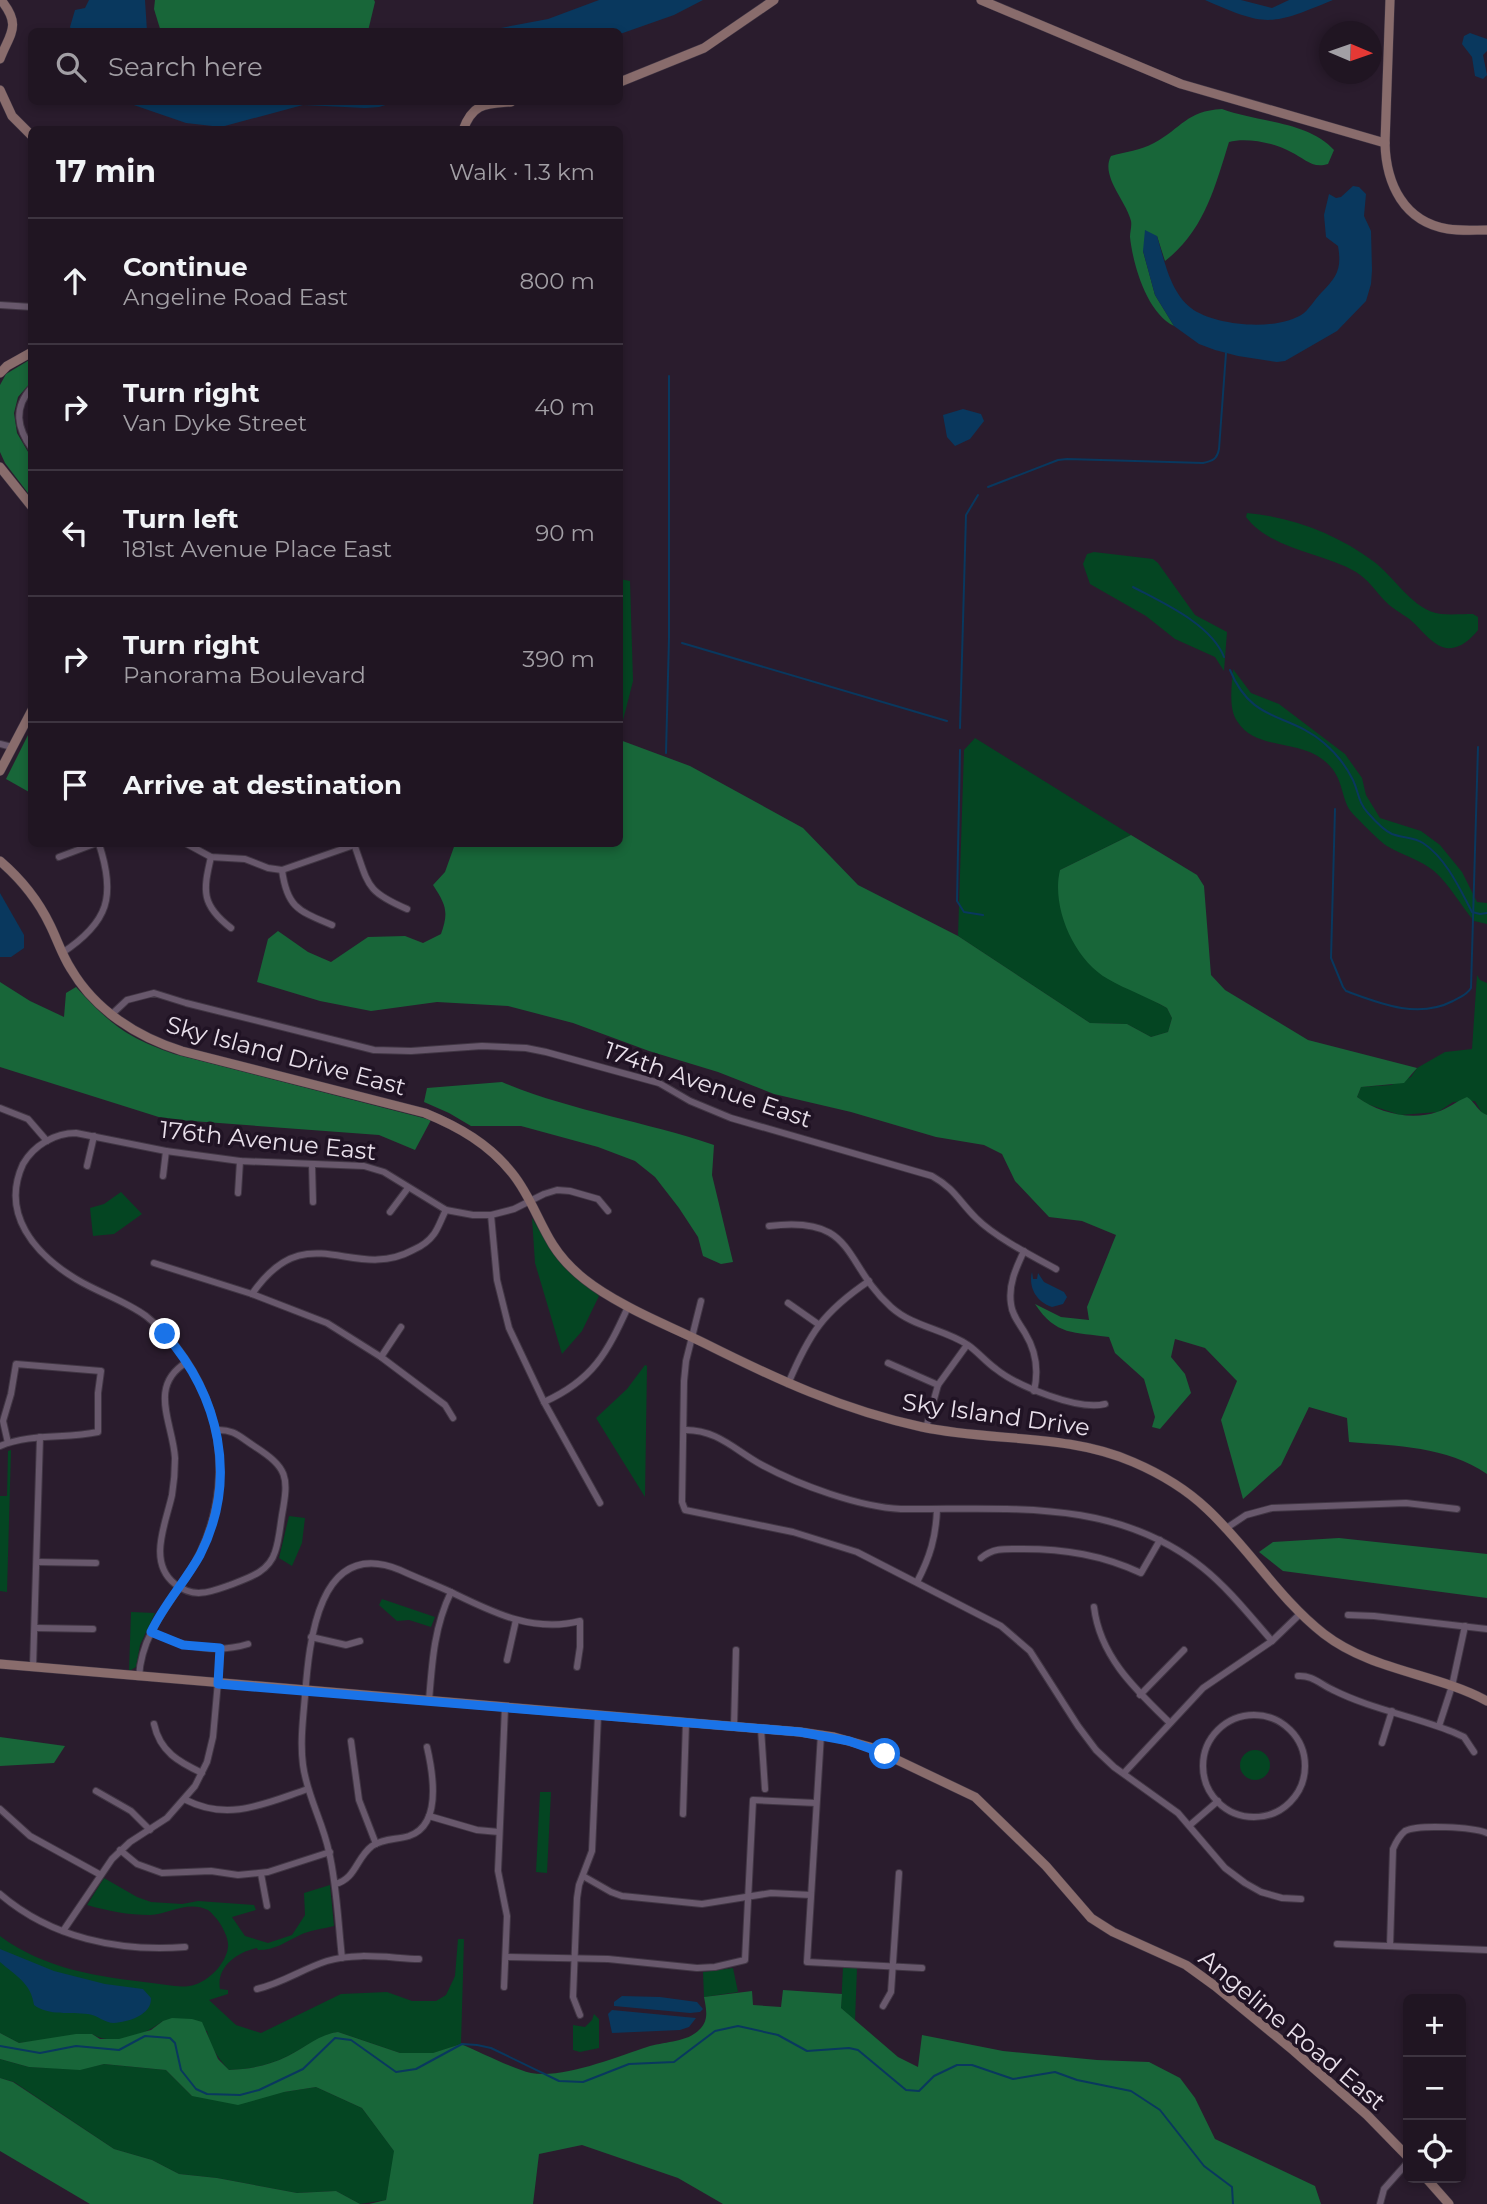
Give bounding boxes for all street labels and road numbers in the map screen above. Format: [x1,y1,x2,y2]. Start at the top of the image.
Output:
street label: Sky Island Drive East [163,1010,409,1102]
street label: 174th Avenue East [601,1035,816,1134]
street label: 176th Avenue East [158,1115,378,1166]
street label: Sky Island Drive [900,1387,1092,1442]
street label: Angeline Road East [1193,1943,1392,2116]

